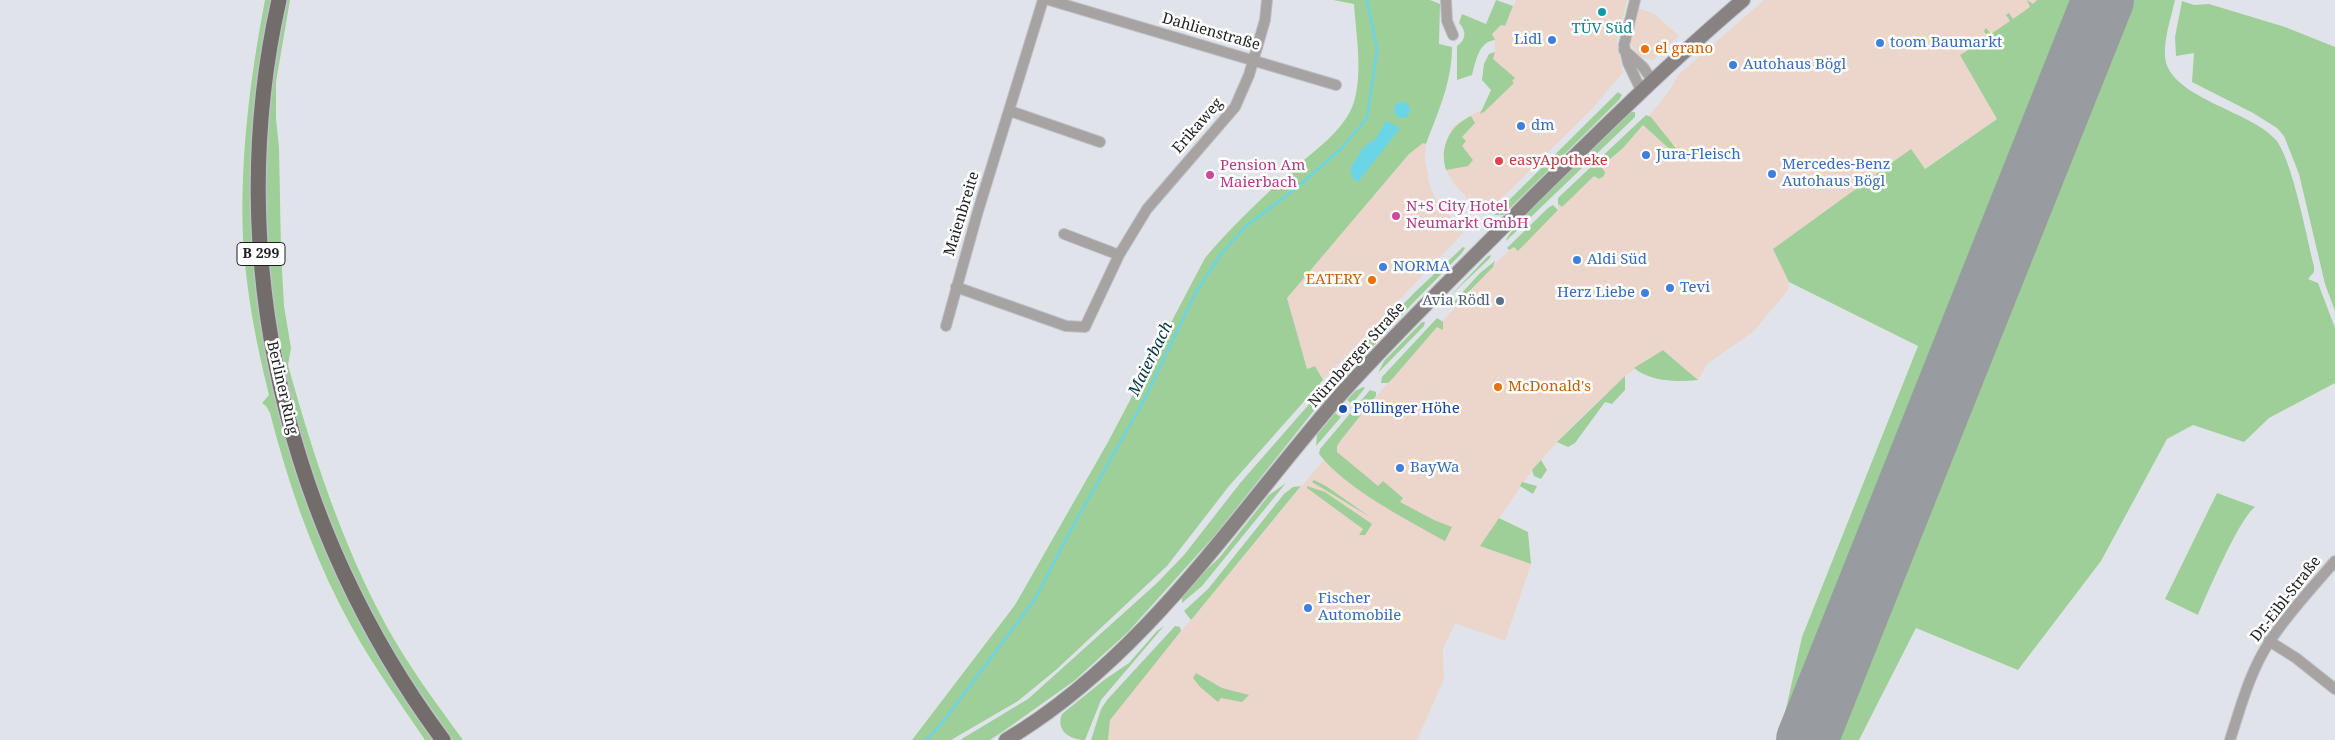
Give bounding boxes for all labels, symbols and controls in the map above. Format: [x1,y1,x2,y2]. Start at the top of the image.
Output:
marker: TÜV Süd [1596,6,1608,18]
street label: Dahlienstraße [1160,9,1262,55]
place label: TÜV Süd [1572,20,1632,38]
place label: Lidl [1514,31,1542,49]
marker: Lidl [1546,34,1558,46]
place label: toom Baumarkt [1890,34,2002,52]
marker: toom Baumarkt [1874,37,1886,49]
place label: el grano [1655,40,1713,58]
marker: el grano [1639,43,1651,55]
place label: Autohaus Bögl [1743,56,1846,74]
marker: Autohaus Bögl [1727,59,1739,71]
street label: Erikaweg [1169,95,1227,157]
place label: dm [1531,117,1554,135]
marker: dm [1515,120,1527,132]
place label: Jura-Fleisch [1656,146,1741,164]
marker: Jura-Fleisch [1640,149,1652,161]
place label: easyApotheke [1509,152,1608,170]
marker: easyApotheke [1493,155,1505,167]
place label: Mercedes-Benz Autohaus Bögl [1782,156,1890,191]
place label: Pension Am Maierbach [1220,157,1305,192]
marker: Mercedes-Benz Autohaus Bögl [1766,168,1778,180]
marker: Pension Am Maierbach [1204,169,1216,181]
street label: Maienbreite [941,170,983,258]
place label: N+S City Hotel Neumarkt GmbH [1406,198,1529,233]
marker: N+S City Hotel Neumarkt GmbH [1390,210,1402,222]
road number: B 299 [237,242,285,266]
place label: Aldi Süd [1587,251,1647,269]
marker: Aldi Süd [1571,254,1583,266]
place label: NORMA [1393,258,1450,276]
marker: NORMA [1377,261,1389,273]
place label: EATERY [1306,271,1362,289]
marker: EATERY [1366,274,1378,286]
place label: Tevi [1680,279,1710,297]
marker: Tevi [1664,282,1676,294]
place label: Herz Liebe [1557,284,1635,302]
marker: Herz Liebe [1639,287,1651,299]
place label: Avia Rödl [1422,292,1490,310]
marker: Avia Rödl [1494,295,1506,307]
street label: Nürnberger Straße [1305,299,1409,411]
water label: Maierbach [1125,319,1177,399]
street label: Berliner Ring [263,339,301,437]
place label: McDonald's [1508,378,1591,396]
marker: McDonald's [1492,381,1504,393]
place label: Pöllinger Höhe [1353,400,1460,418]
marker: Pöllinger Höhe [1337,403,1349,415]
place label: BayWa [1410,459,1460,477]
marker: BayWa [1394,462,1406,474]
street label: Dr.-Eibl-Straße [2247,553,2325,645]
place label: Fischer Automobile [1318,590,1401,625]
marker: Fischer Automobile [1302,602,1314,614]

